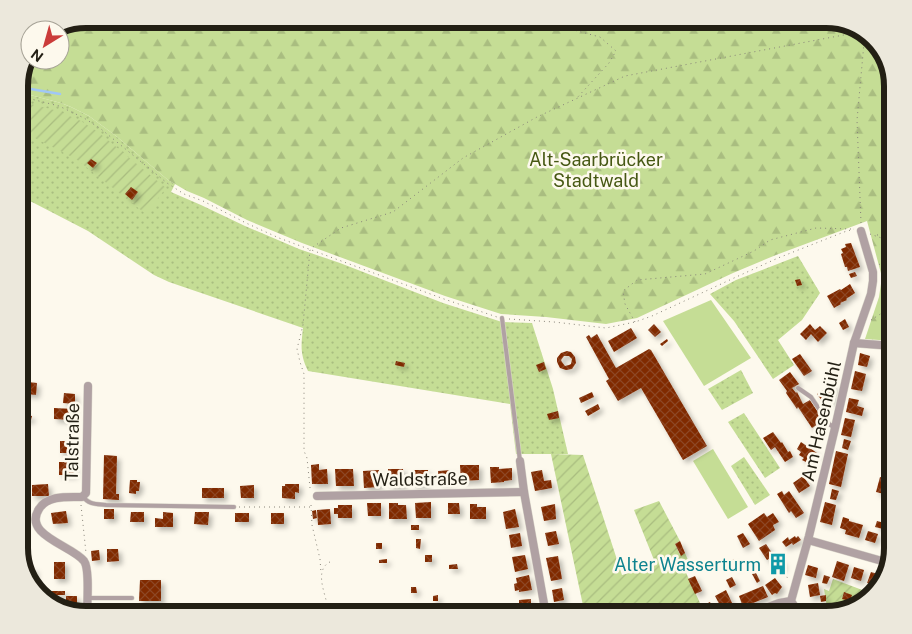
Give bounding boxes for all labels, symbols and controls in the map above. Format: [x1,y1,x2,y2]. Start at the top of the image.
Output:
north arrow [20,20,70,70]
text: N [28,46,46,65]
park label: Alt-Saarbrücker Stadtwald [529,149,663,191]
street label: Am Hasenbühl [797,359,845,483]
street label: Talstraße [61,403,83,481]
street label: Waldstraße [372,468,468,490]
building icon: Alter Wasserturm [765,551,791,577]
place label: Alter Wasserturm [614,554,761,575]

